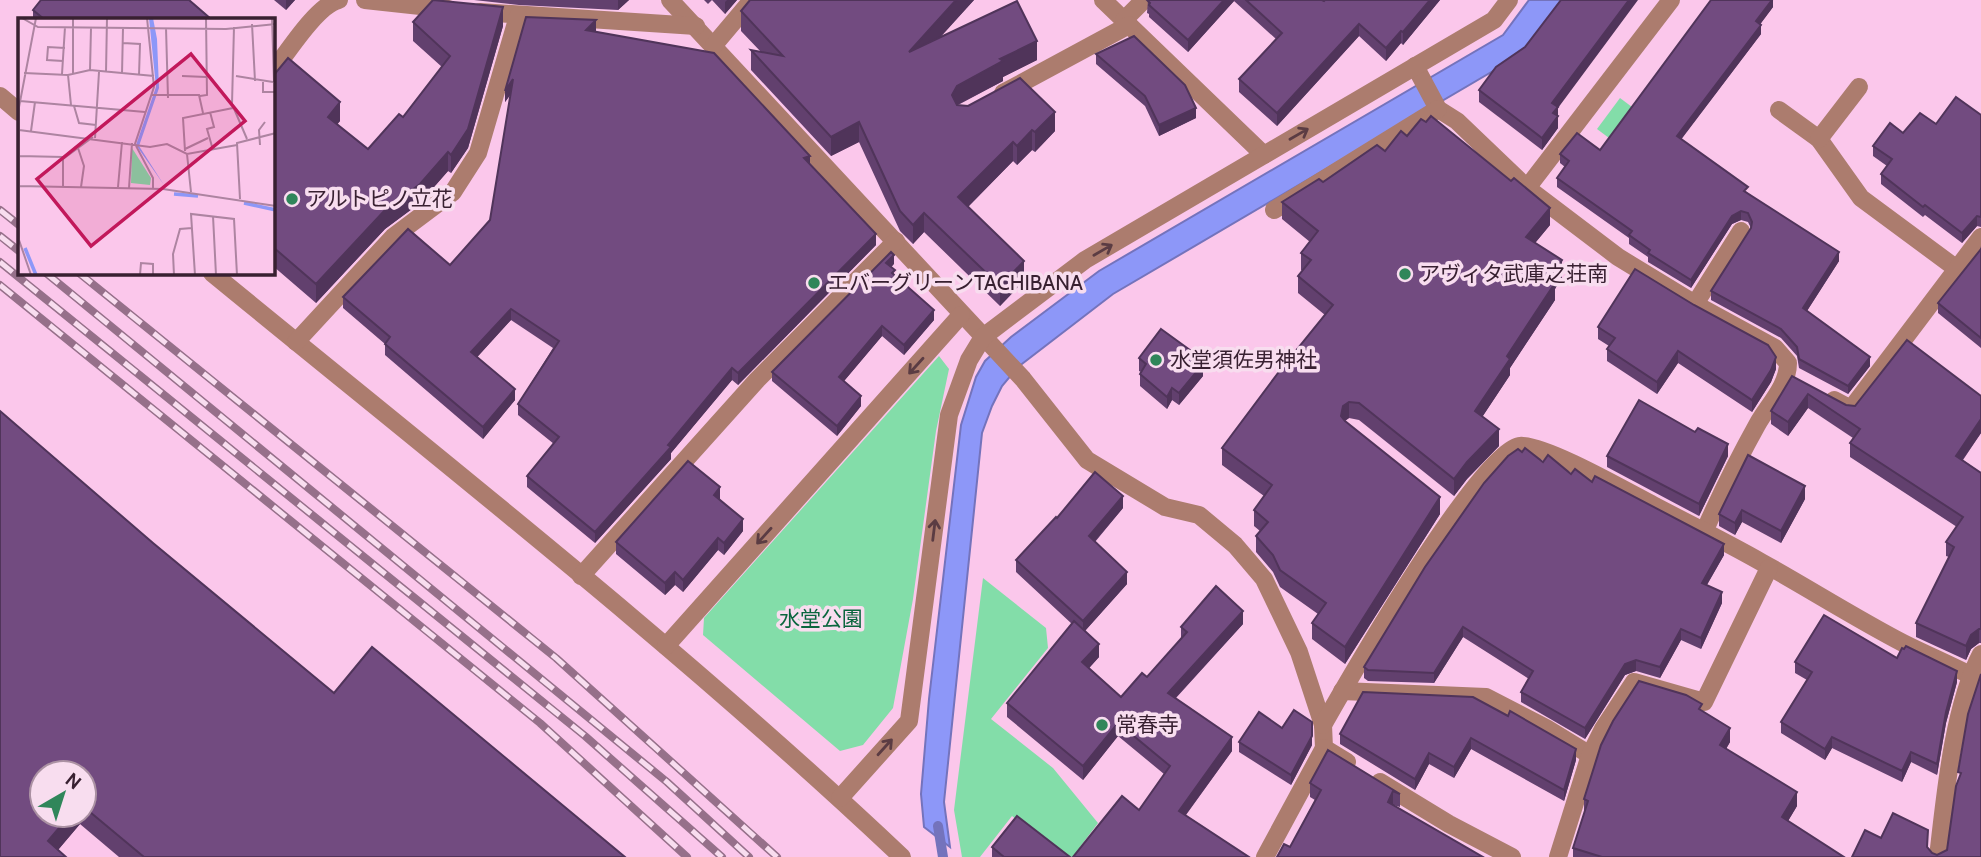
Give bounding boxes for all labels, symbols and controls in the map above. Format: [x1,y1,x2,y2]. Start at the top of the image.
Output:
inset map [18,18,275,275]
one-way arrow [1288,127,1308,141]
place label: アルトピノ立花 [306,186,453,211]
marker: アルトピノ立花 [284,191,300,207]
one-way arrow [1092,243,1112,257]
place label: アヴィタ武庫之荘南 [1419,261,1608,286]
marker: アヴィタ武庫之荘南 [1397,266,1413,282]
place label: エバーグリーンTACHIBANA [828,270,1083,295]
marker: エバーグリーンTACHIBANA [806,275,822,291]
place label: 水堂須佐男神社 [1170,347,1317,372]
marker: 水堂須佐男神社 [1148,352,1164,368]
one-way arrow [908,357,924,375]
one-way arrow [928,520,941,542]
one-way arrow [756,527,772,545]
park label: 水堂公園 [779,606,863,631]
place label: 常春寺 [1116,712,1179,737]
marker: 常春寺 [1094,717,1110,733]
one-way arrow [877,738,893,756]
north arrow [28,759,98,829]
text: N [61,768,86,794]

